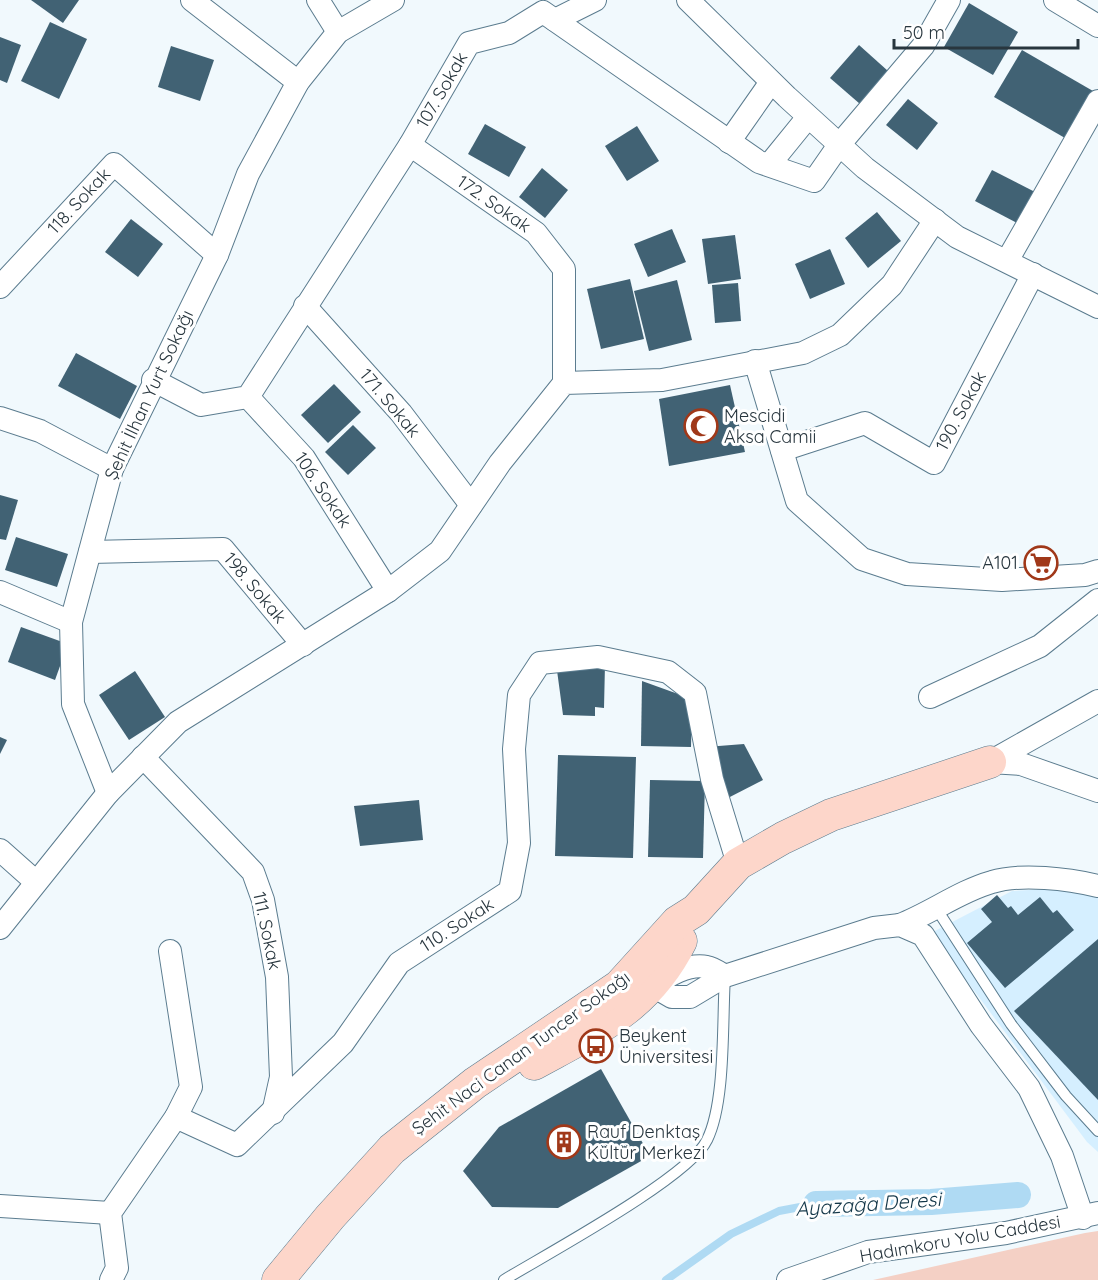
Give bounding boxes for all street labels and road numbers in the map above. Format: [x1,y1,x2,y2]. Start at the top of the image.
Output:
street label: 107. Sokak [411,48,472,132]
street label: 118. Sokak [42,163,115,239]
street label: 172. Sokak [453,170,536,237]
street label: Şehit İlhan Yurt Sokağı [99,306,198,483]
street label: 171. Sokak [355,364,426,442]
street label: 190. Sokak [930,367,991,454]
street label: 106. Sokak [290,448,357,532]
street label: 198. Sokak [219,547,292,628]
street label: 111. Sokak [248,890,287,972]
street label: 110. Sokak [416,892,498,957]
street label: Şehit Naci Canan Tuncer Sokağı [407,966,634,1139]
street label: Hadımkoru Yolu Caddesi [858,1210,1062,1268]

